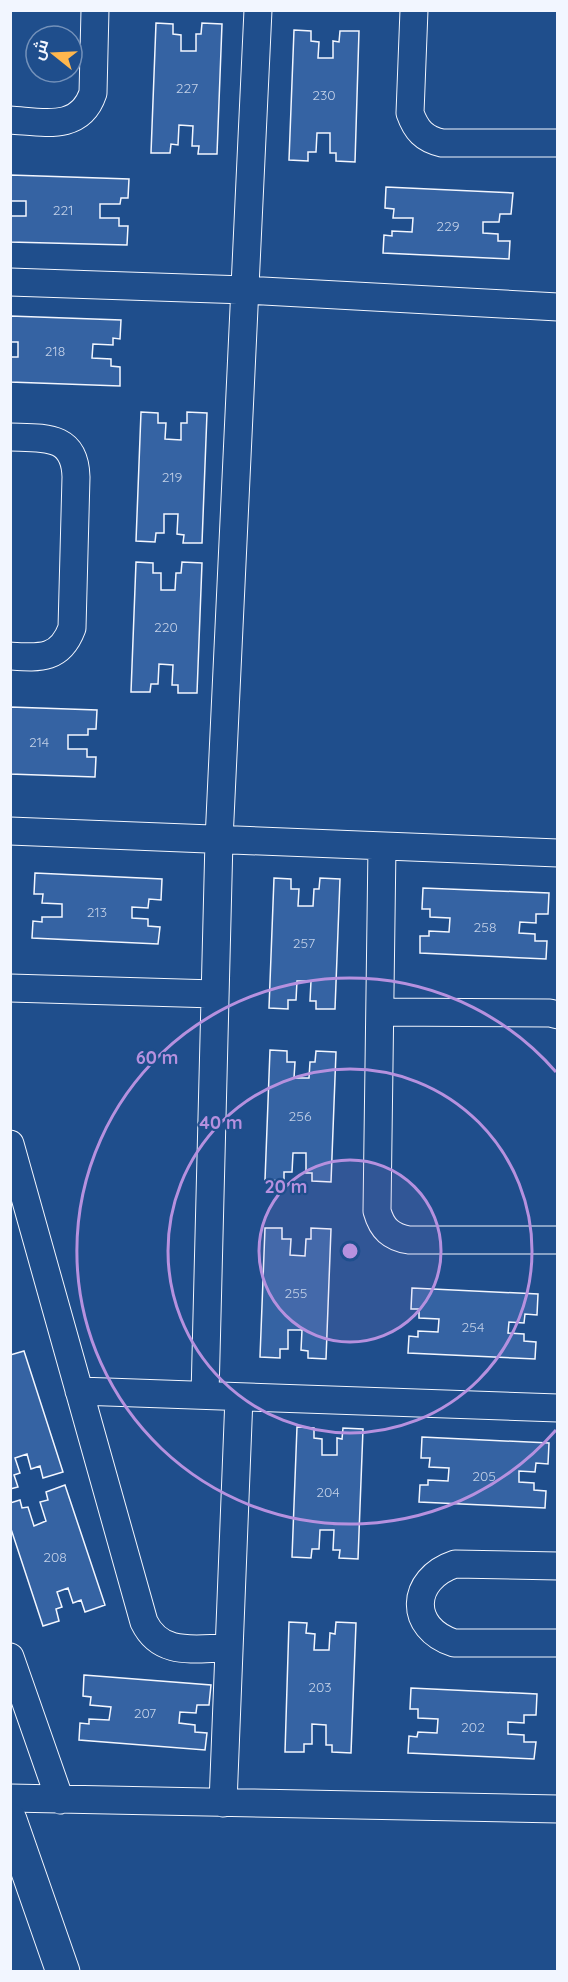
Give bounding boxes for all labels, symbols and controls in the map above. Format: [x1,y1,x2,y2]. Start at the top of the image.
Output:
north arrow [24,24,84,84]
text: ش [27,37,52,62]
house number: 227 [176,79,198,97]
house number: 230 [312,86,336,104]
house number: 221 [53,201,73,219]
house number: 229 [436,217,460,235]
house number: 218 [45,342,65,360]
house number: 219 [162,468,183,486]
house number: 220 [154,618,178,636]
house number: 214 [29,733,49,751]
house number: 213 [87,903,107,921]
house number: 258 [474,918,496,936]
house number: 257 [293,934,315,952]
text: 60 m [136,1046,178,1069]
house number: 256 [289,1107,312,1125]
text: 40 m [199,1111,243,1134]
text: 20 m [265,1175,307,1198]
centre of rings [340,1241,360,1261]
house number: 255 [284,1284,308,1302]
house number: 254 [462,1318,484,1336]
house number: 205 [472,1467,496,1485]
house number: 204 [316,1483,340,1501]
house number: 208 [43,1548,67,1566]
house number: 203 [308,1678,332,1696]
house number: 207 [134,1704,156,1722]
house number: 202 [461,1718,485,1736]

